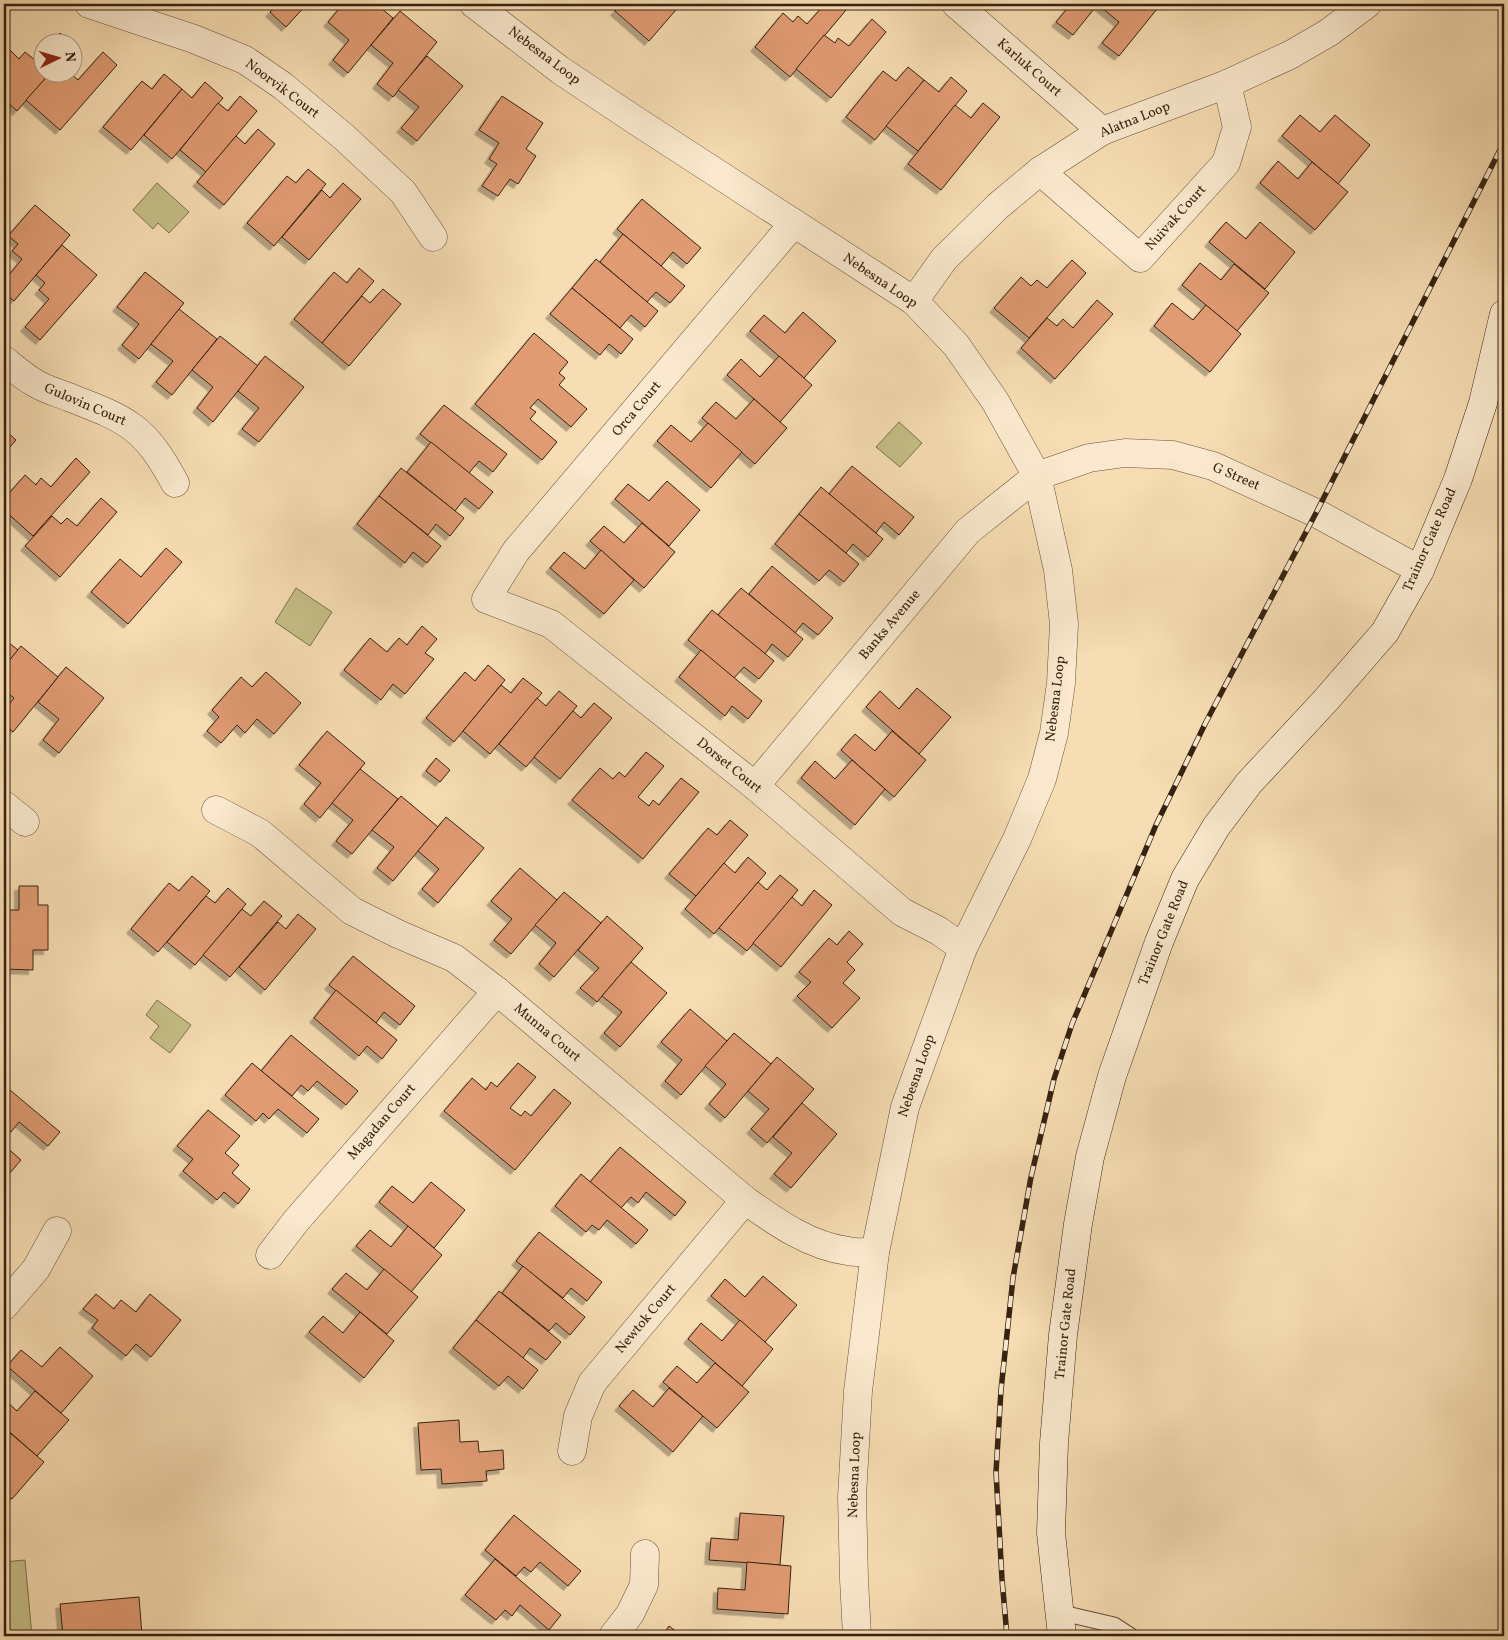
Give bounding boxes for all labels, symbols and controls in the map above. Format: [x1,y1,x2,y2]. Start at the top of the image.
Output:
street label: Nebesna Loop [504,22,584,90]
north arrow [32,32,82,82]
street label: Karluk Court [993,35,1066,102]
text: N [60,51,79,63]
street label: Noorvik Court [241,55,323,123]
street label: Alatna Loop [1097,97,1173,143]
street label: Nuivak Court [1141,181,1211,255]
street label: Nebesna Loop [839,249,921,313]
street label: Orca Court [608,377,666,441]
street label: Gulovin Court [41,379,129,431]
street label: G Street [1209,459,1263,495]
street label: Trainor Gate Road [1399,485,1461,595]
street label: Banks Avenue [855,586,925,664]
street label: Nebesna Loop [1041,655,1071,743]
street label: Dorset Court [692,734,766,798]
street label: Trainor Gate Road [1134,877,1194,988]
street label: Munna Court [509,999,585,1067]
street label: Nebesna Loop [894,1032,940,1120]
street label: Magadan Court [344,1080,421,1164]
street label: Trainor Gate Road [1051,1267,1081,1381]
street label: Newtok Court [611,1280,681,1358]
street label: Nebesna Loop [844,1432,866,1518]

